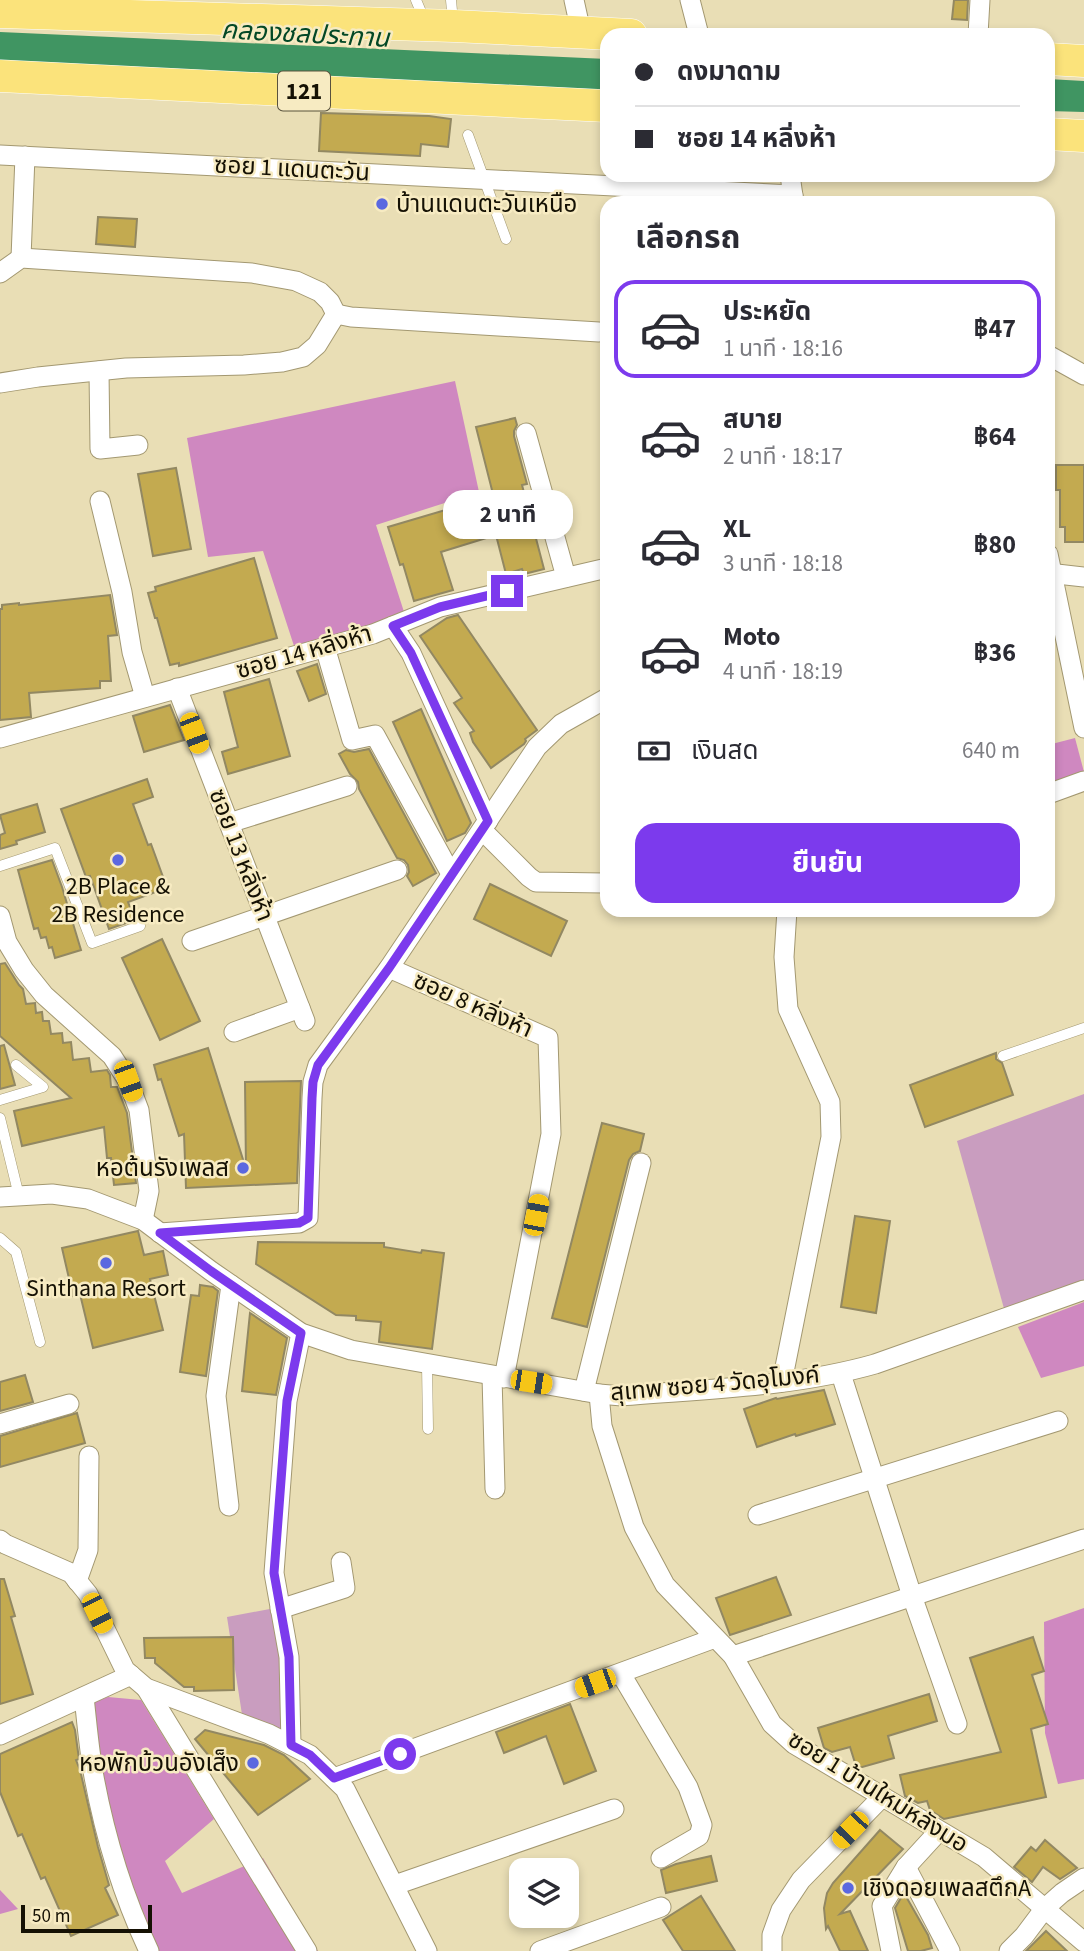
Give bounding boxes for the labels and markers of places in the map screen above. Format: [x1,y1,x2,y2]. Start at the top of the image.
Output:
place label: บ้านแดนตะวันเหนือ [396,187,577,222]
marker: บ้านแดนตะวันเหนือ [374,196,390,212]
marker: 2B Place & 2B Residence [110,852,126,868]
place label: 2B Place & 2B Residence [52,869,184,932]
place label: หอต้นรังเพลส [96,1151,229,1186]
marker: หอต้นรังเพลส [235,1160,251,1176]
marker: Sinthana Resort [98,1255,114,1271]
place label: Sinthana Resort [26,1271,186,1306]
place label: หอพักบ้วนอังเส็ง [79,1746,239,1781]
marker: หอพักบ้วนอังเส็ง [245,1755,261,1771]
place label: เชิงดอยเพลสตึกA [862,1871,1031,1906]
marker: เชิงดอยเพลสตึกA [840,1880,856,1896]

